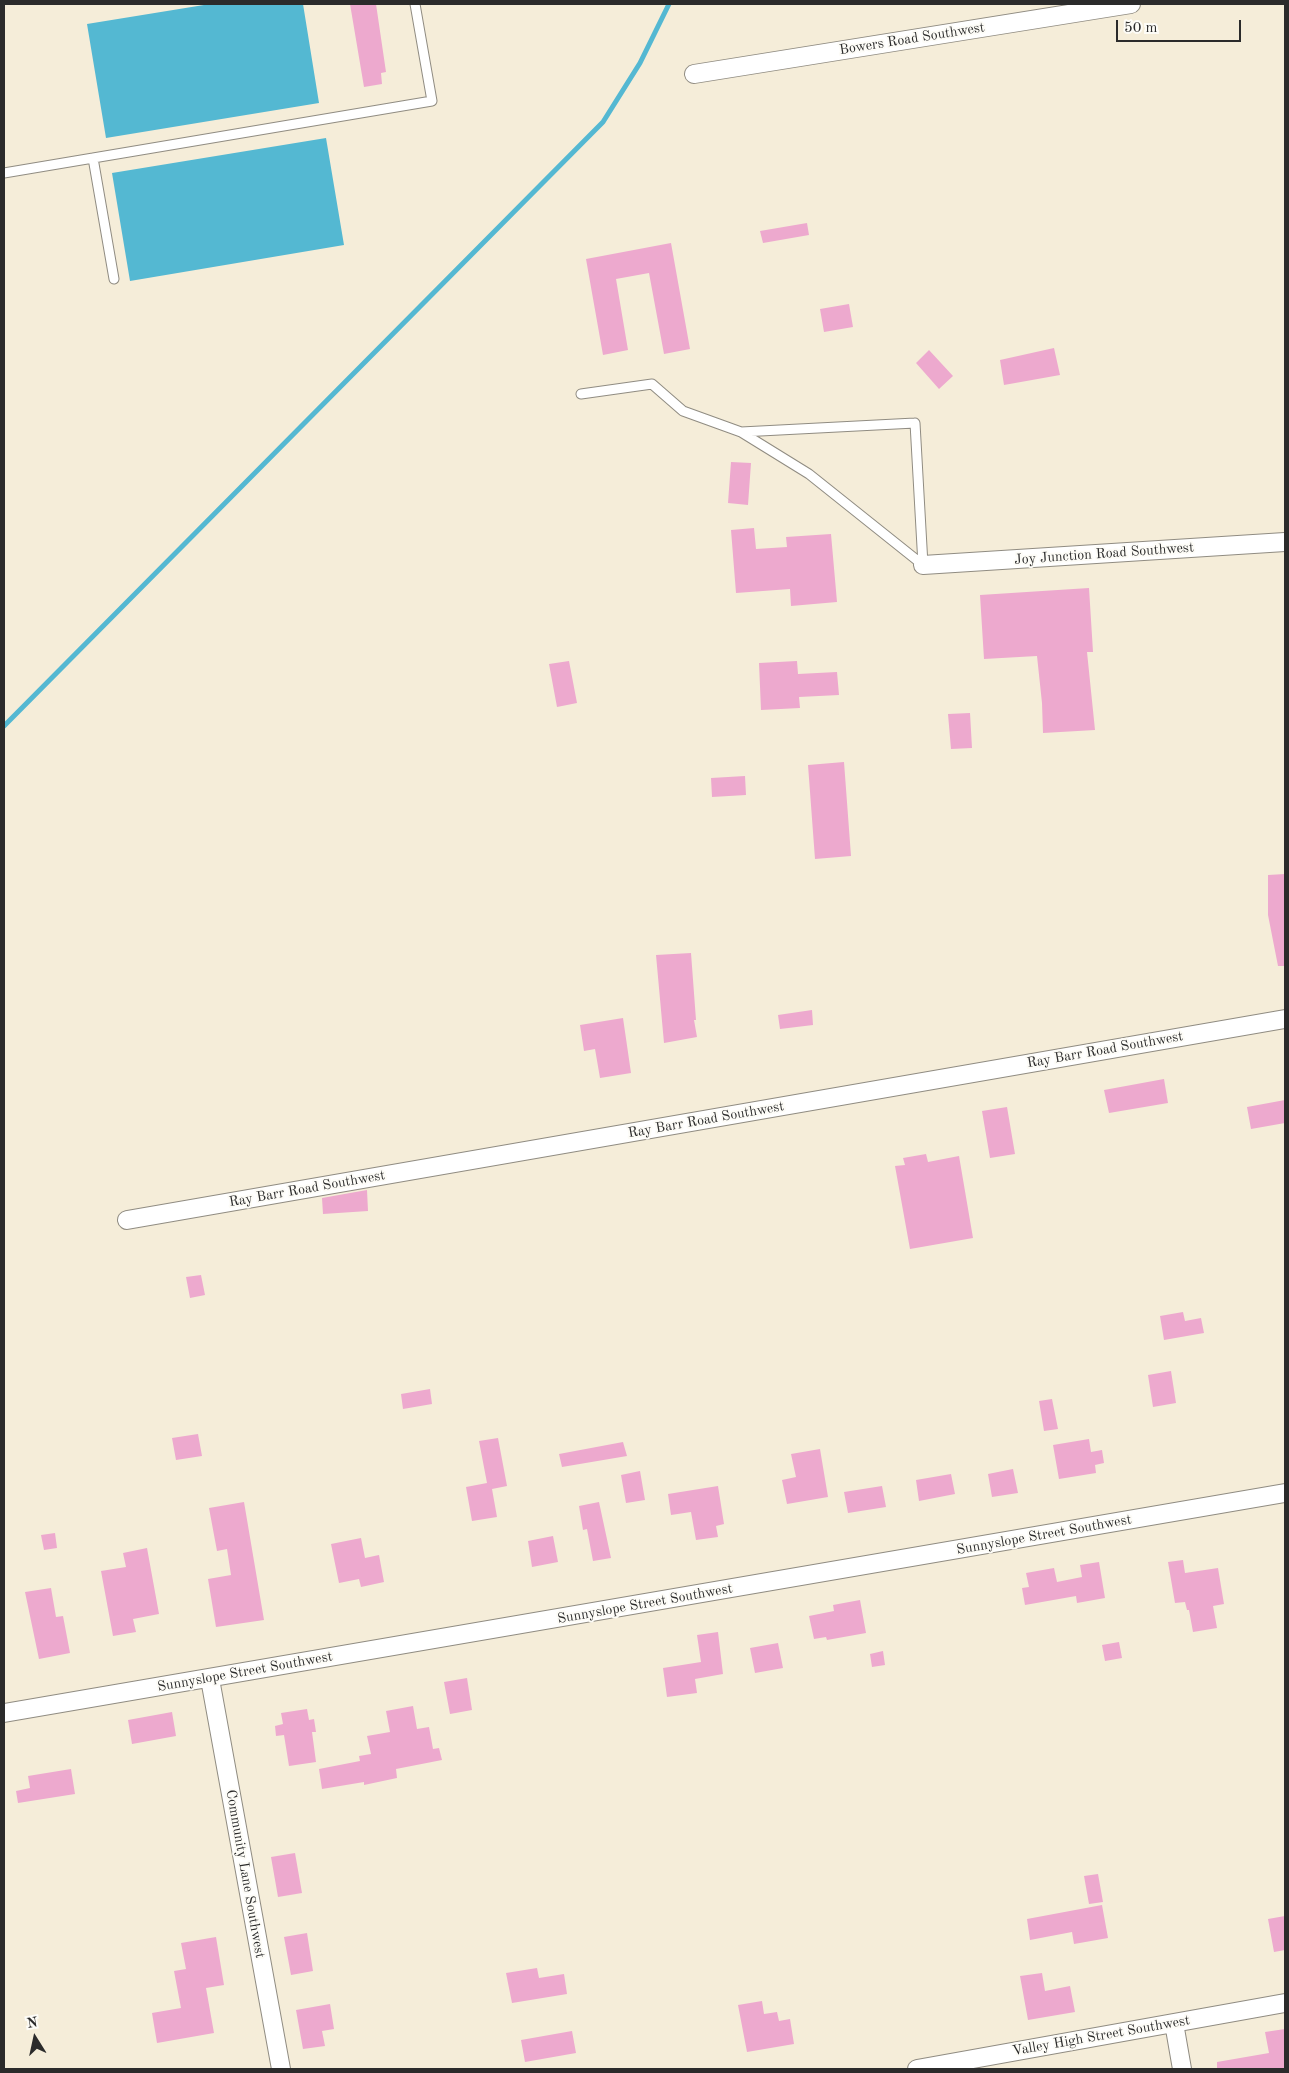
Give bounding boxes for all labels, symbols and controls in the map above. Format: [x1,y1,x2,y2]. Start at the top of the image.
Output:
scale bar [1119,10,1244,42]
street label: Bowers Road Southwest [838,19,986,59]
text: 50 m [1124,21,1158,36]
street label: Joy Junction Road Southwest [1014,539,1194,569]
street label: Ray Barr Road Southwest [1026,1028,1184,1072]
street label: Ray Barr Road Southwest [627,1098,785,1142]
street label: Ray Barr Road Southwest [228,1167,386,1211]
street label: Sunnyslope Street Southwest [955,1511,1133,1559]
street label: Sunnyslope Street Southwest [556,1580,734,1628]
street label: Sunnyslope Street Southwest [156,1648,334,1696]
street label: Community Lane Southwest [222,1788,268,1960]
street label: Valley High Street Southwest [1011,2012,1191,2060]
north arrow [10,2013,60,2063]
text: N [26,2015,39,2031]

